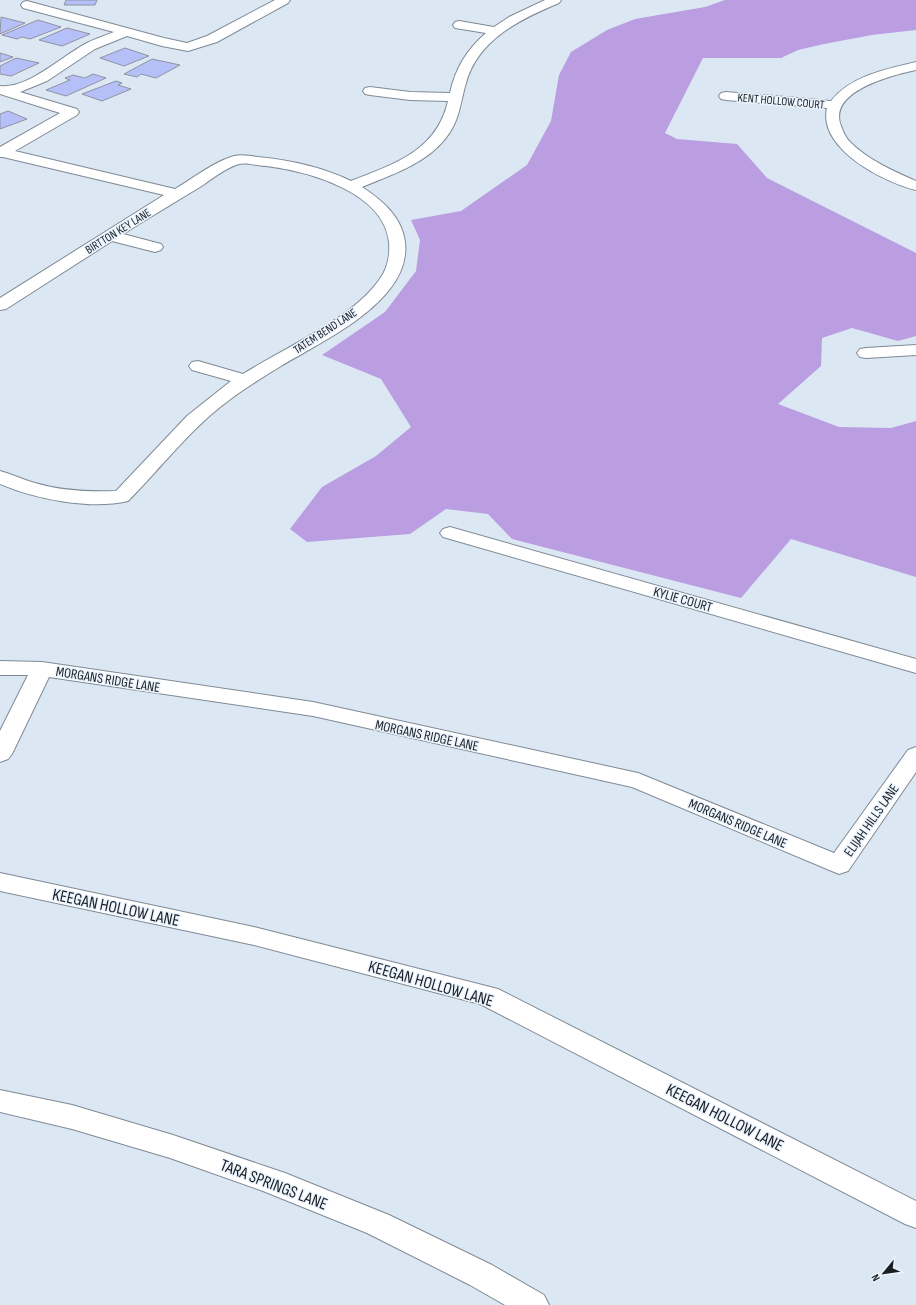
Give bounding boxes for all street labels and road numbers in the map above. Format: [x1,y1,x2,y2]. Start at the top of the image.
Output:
street label: KENT HOLLOW COURT [737,90,825,113]
street label: BIRTTON KEY LANE [83,205,154,258]
street label: TATEM BEND LANE [291,305,360,358]
street label: KYLIE COURT [651,583,715,616]
street label: MORGANS RIDGE LANE [55,663,162,696]
street label: MORGANS RIDGE LANE [374,716,480,755]
street label: ELIJAH HILLS LANE [840,781,903,860]
street label: MORGANS RIDGE LANE [686,795,790,852]
street label: KEEGAN HOLLOW LANE [50,885,181,931]
street label: KEEGAN HOLLOW LANE [366,957,496,1011]
street label: KEEGAN HOLLOW LANE [662,1080,787,1156]
street label: TARA SPRINGS LANE [217,1155,330,1215]

